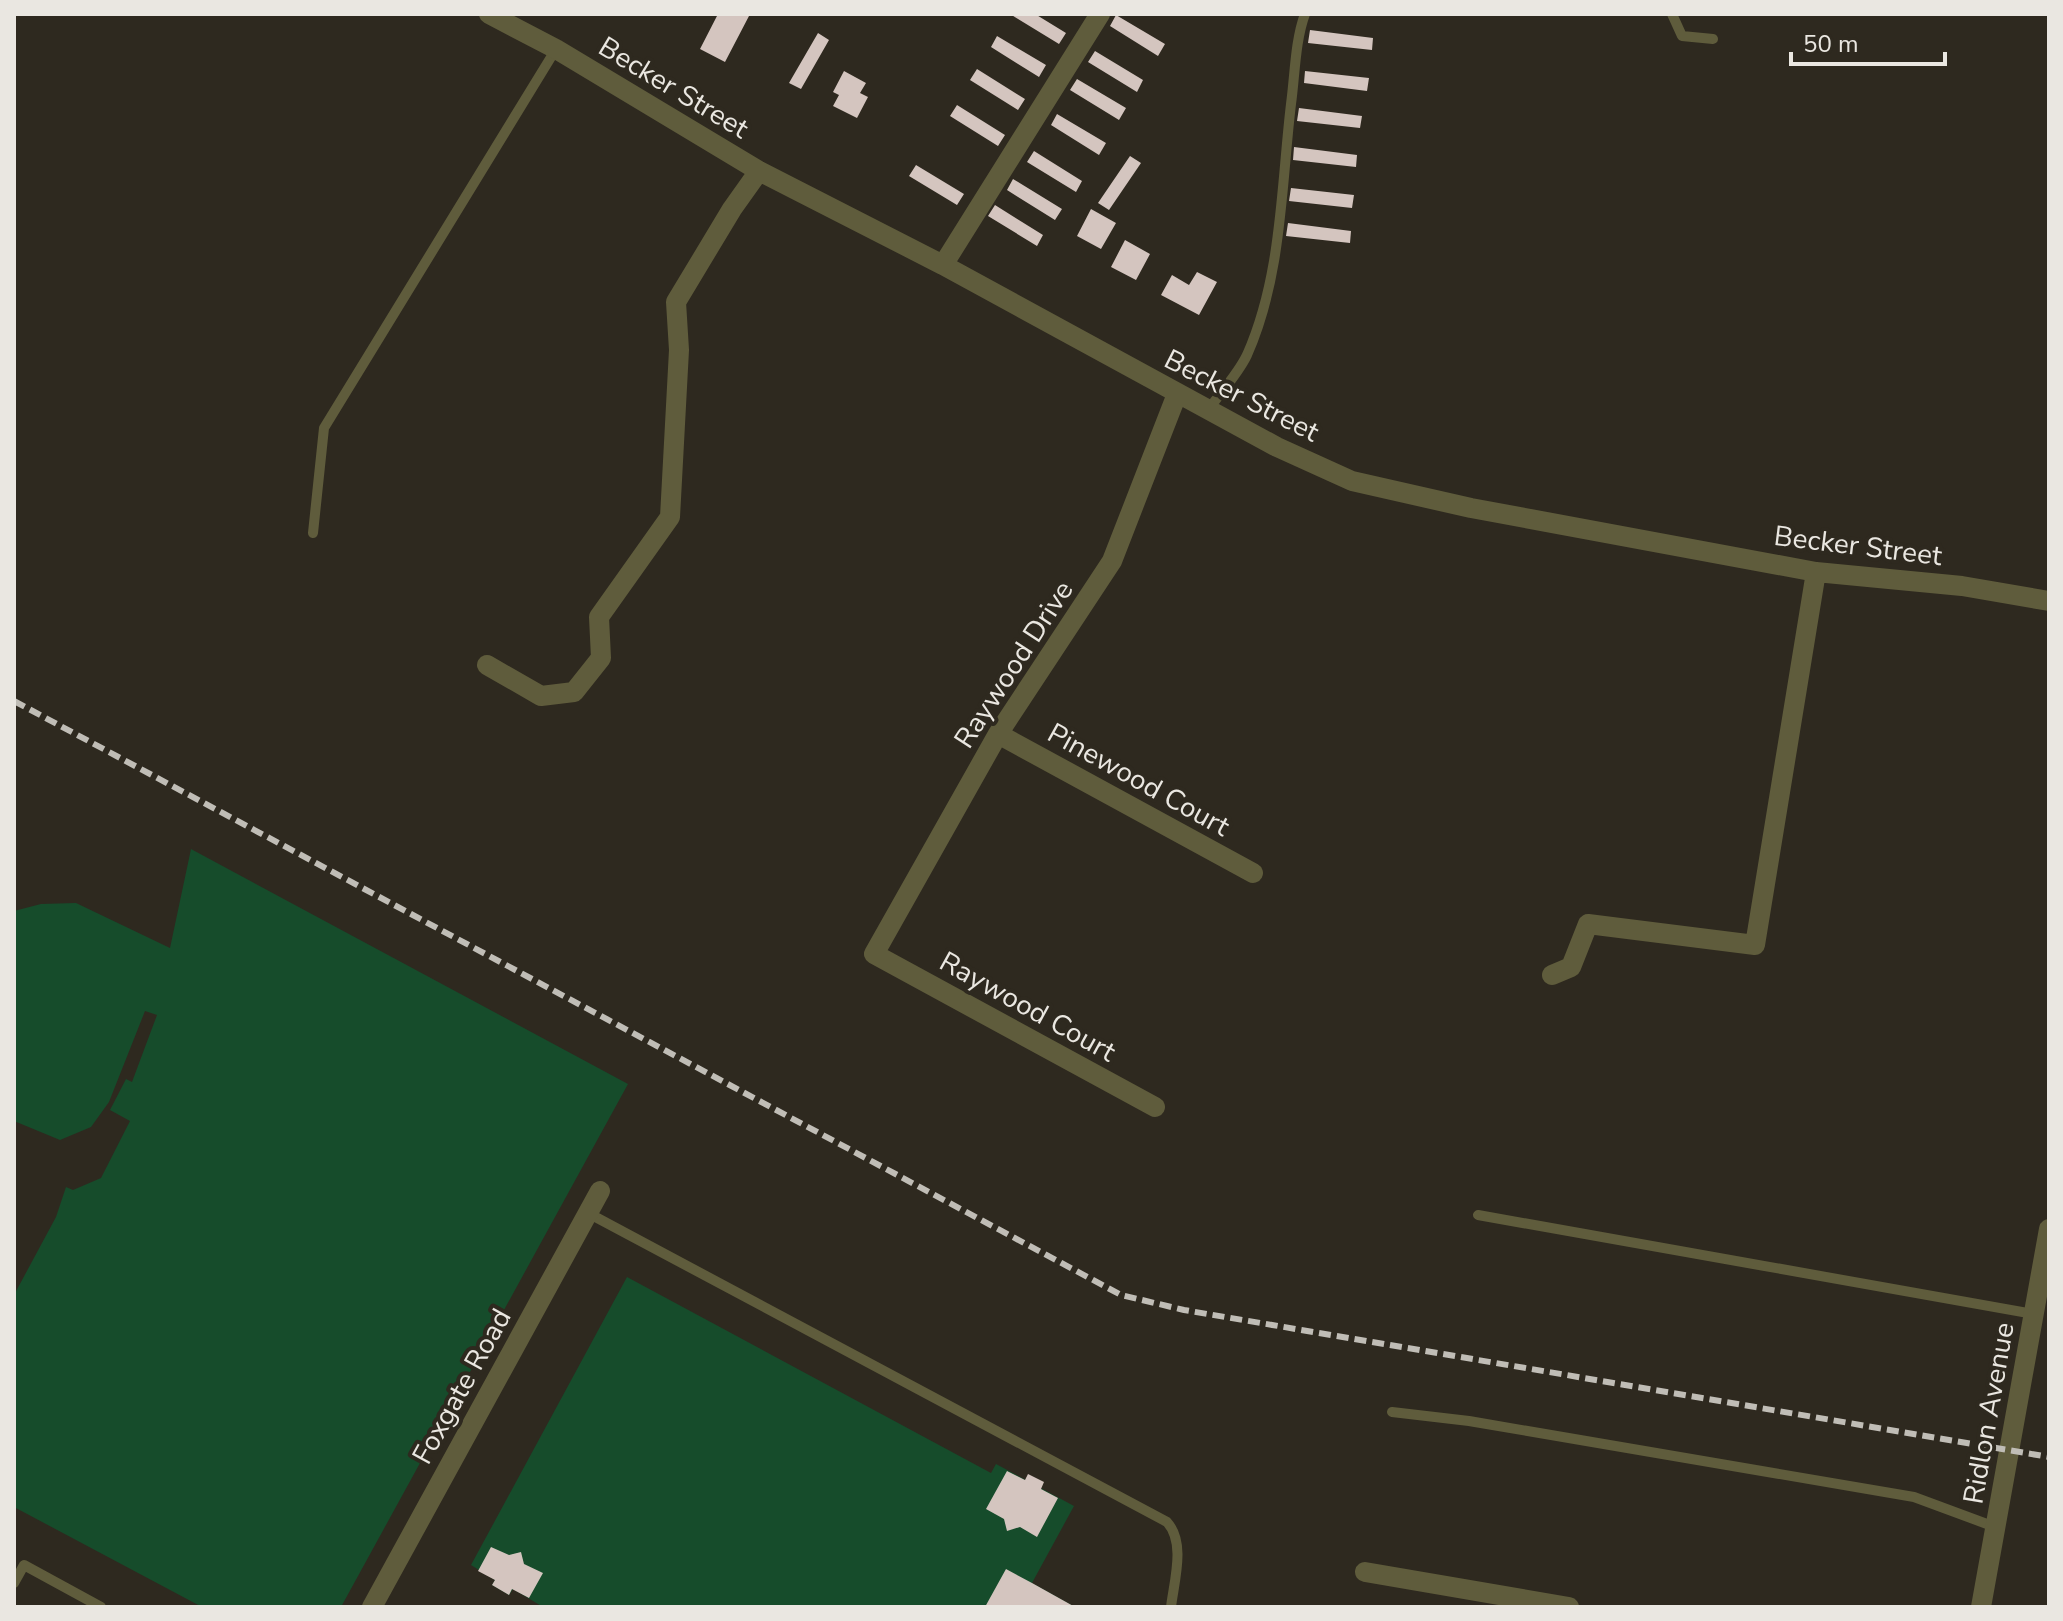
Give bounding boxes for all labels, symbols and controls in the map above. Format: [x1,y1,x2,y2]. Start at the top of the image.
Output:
scale bar [1791,16,1945,66]
street label: Becker Street [591,28,756,148]
text: 50 m [1803,28,1859,60]
street label: Becker Street [1158,341,1326,451]
street label: Becker Street [1772,517,1944,575]
street label: Raywood Drive [945,573,1082,756]
street label: Pinewood Court [1041,714,1236,846]
street label: Raywood Court [933,943,1123,1071]
street label: Foxgate Road [403,1302,520,1471]
street label: Ridlon Avenue [1954,1319,2024,1507]

